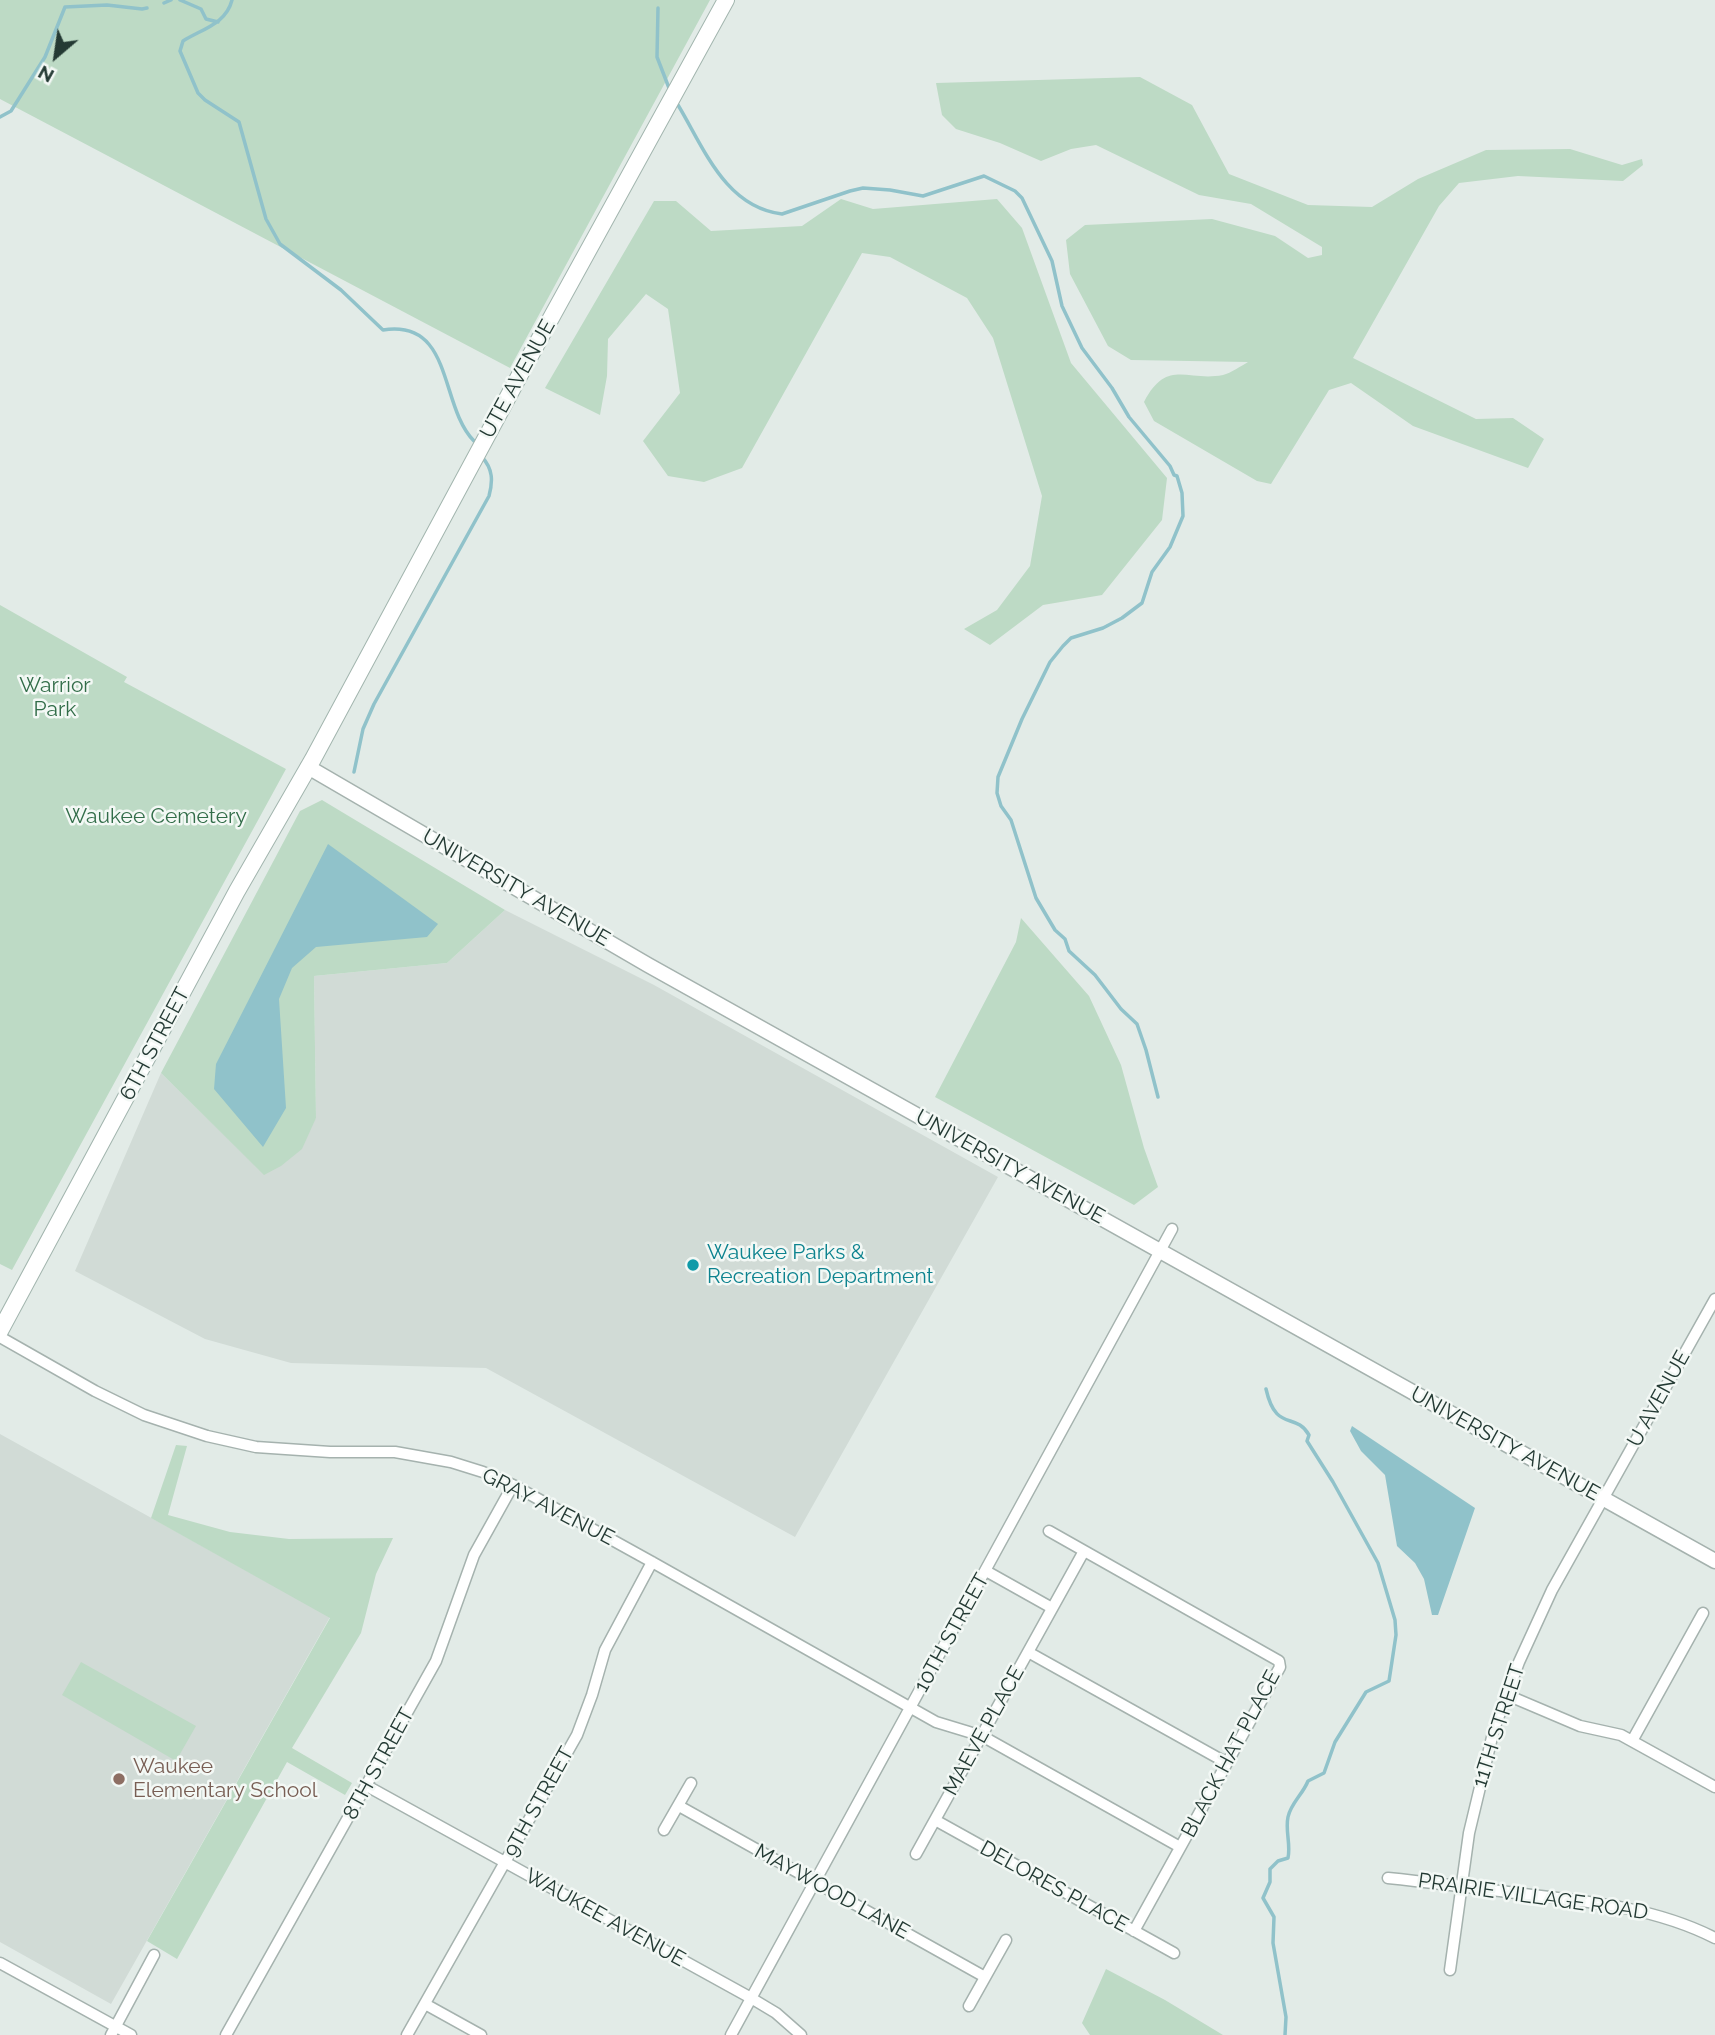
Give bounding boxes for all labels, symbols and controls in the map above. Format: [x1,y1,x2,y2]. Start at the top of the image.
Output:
north arrow [21,21,91,91]
text: N [34,61,57,88]
street label: UTE AVENUE [475,315,561,443]
park label: Warrior Park [19,673,91,723]
park label: Waukee Cemetery [65,804,247,830]
street label: UNIVERSITY AVENUE [418,824,614,952]
street label: 6TH STREET [115,983,195,1105]
street label: UNIVERSITY AVENUE [911,1104,1109,1230]
place label: Waukee Parks & Recreation Department [707,1240,934,1290]
marker: Waukee Parks & Recreation Department [685,1257,701,1273]
street label: U AVENUE [1622,1347,1696,1451]
street label: UNIVERSITY AVENUE [1406,1381,1604,1507]
street label: GRAY AVENUE [478,1463,618,1551]
street label: 10TH STREET [909,1569,995,1697]
street label: 11TH STREET [1467,1661,1531,1791]
street label: MAEVE PLACE [938,1662,1030,1800]
street label: BLACK HAT PLACE [1176,1666,1286,1842]
street label: 8TH STREET [338,1704,420,1824]
street label: 9TH STREET [498,1743,580,1861]
place label: Waukee Elementary School [133,1754,317,1804]
marker: Waukee Elementary School [111,1771,127,1787]
street label: DELORES PLACE [975,1836,1133,1938]
street label: MAYWOOD LANE [750,1839,914,1945]
street label: WAUKEE AVENUE [520,1863,690,1973]
street label: PRAIRIE VILLAGE ROAD [1416,1868,1650,1926]

